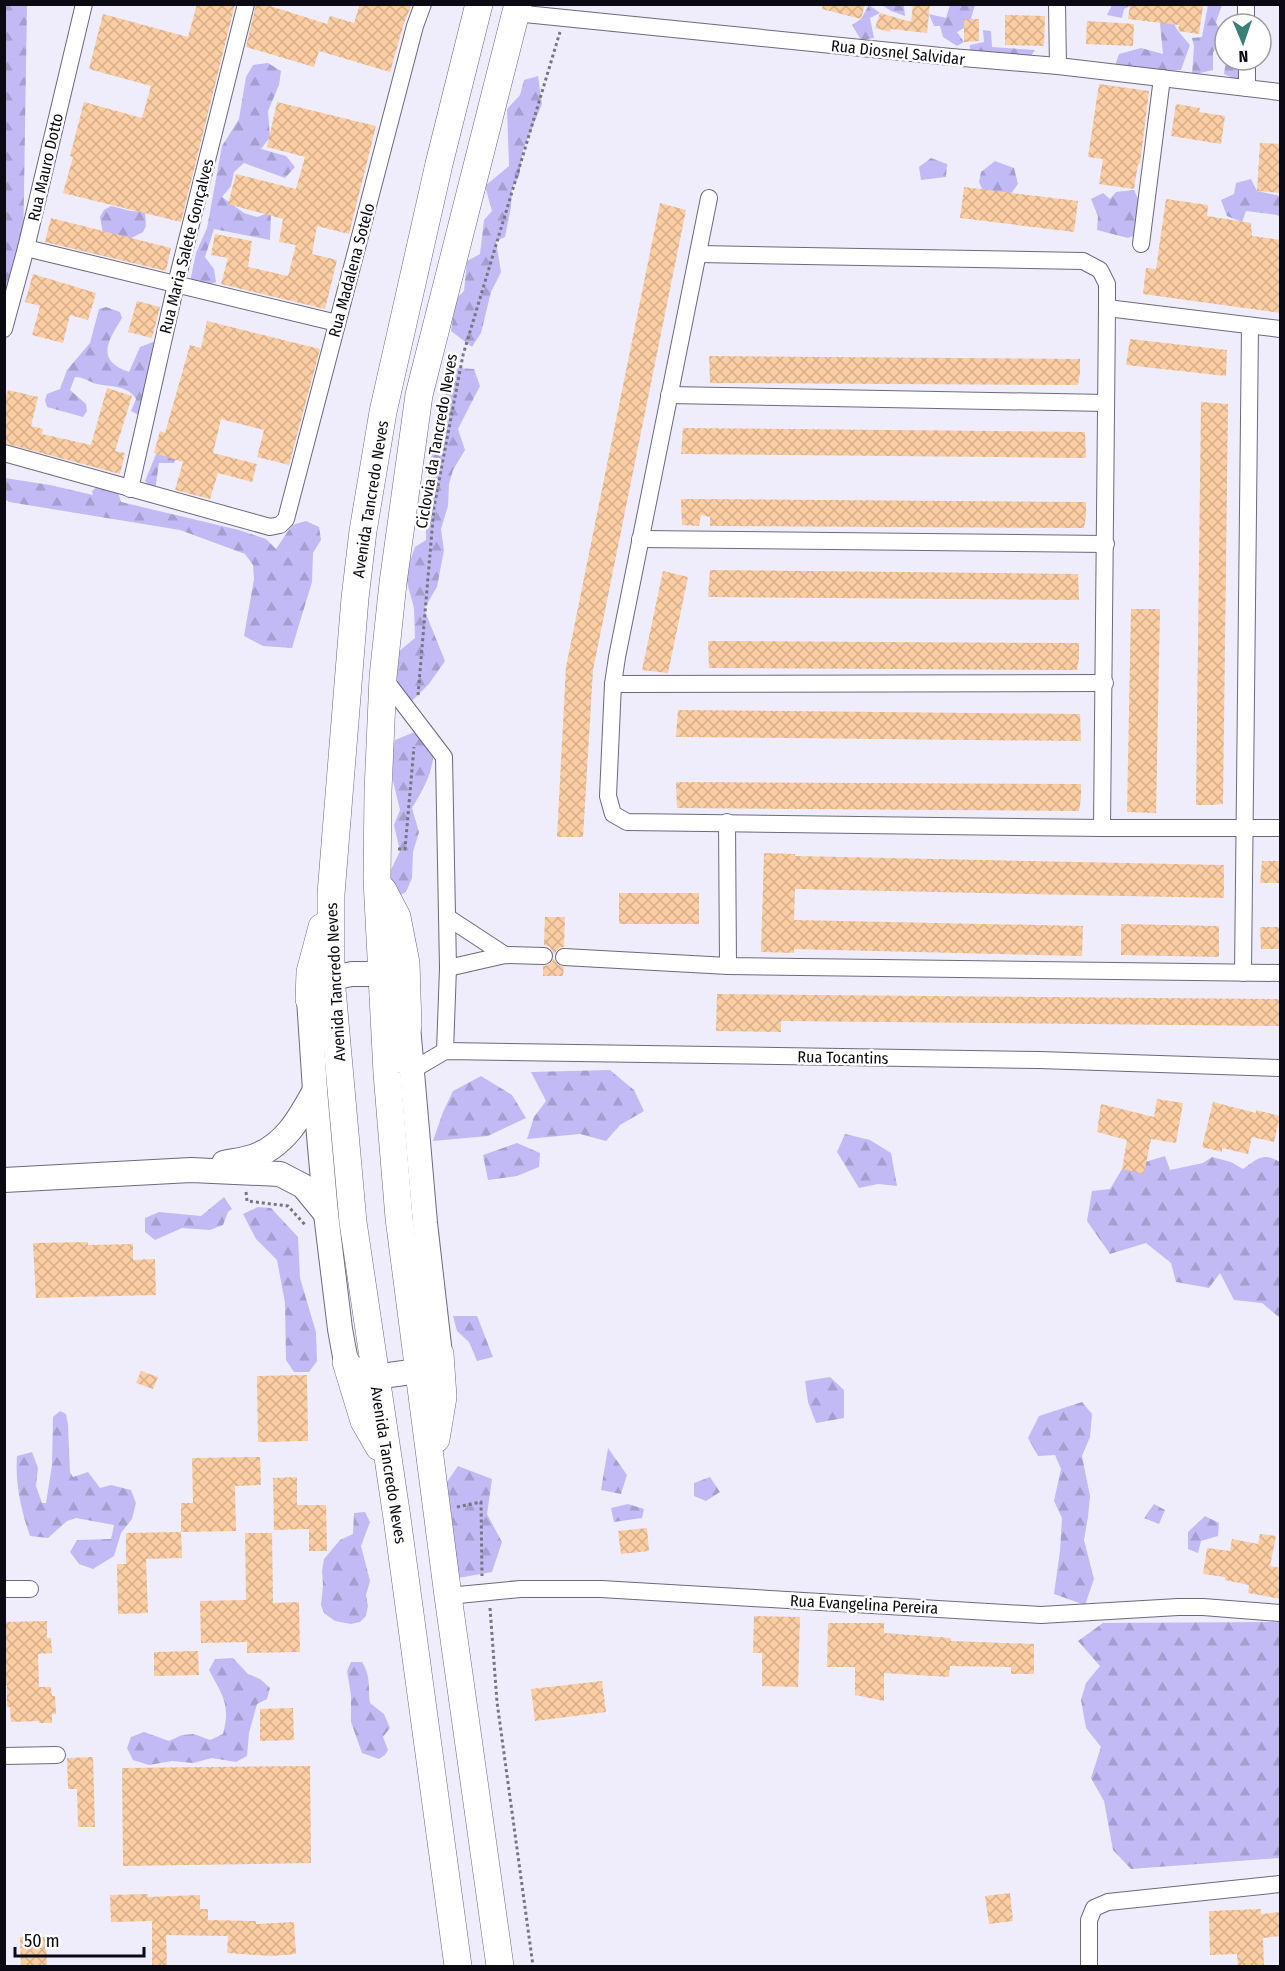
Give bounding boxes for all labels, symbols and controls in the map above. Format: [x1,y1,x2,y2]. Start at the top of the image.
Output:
north arrow [1213,12,1273,72]
street label: Rua Diosnel Salvidar [830,36,966,69]
text: N [1238,47,1249,66]
street label: Rua Mauro Dotto [24,111,67,223]
street label: Rua Maria Salete Gonçalves [156,156,217,336]
street label: Rua Madalena Sotelo [324,201,379,339]
street label: Ciclovia da Tancredo Neves [412,352,461,530]
street label: Avenida Tancredo Neves [349,419,392,579]
street label: Avenida Tancredo Neves [322,902,349,1062]
street label: Rua Tocantins [797,1047,889,1068]
street label: Avenida Tancredo Neves [367,1385,410,1545]
street label: Rua Evangelina Pereira [789,1591,939,1618]
scale bar [15,1920,144,1958]
text: 50 m [24,1930,60,1952]

